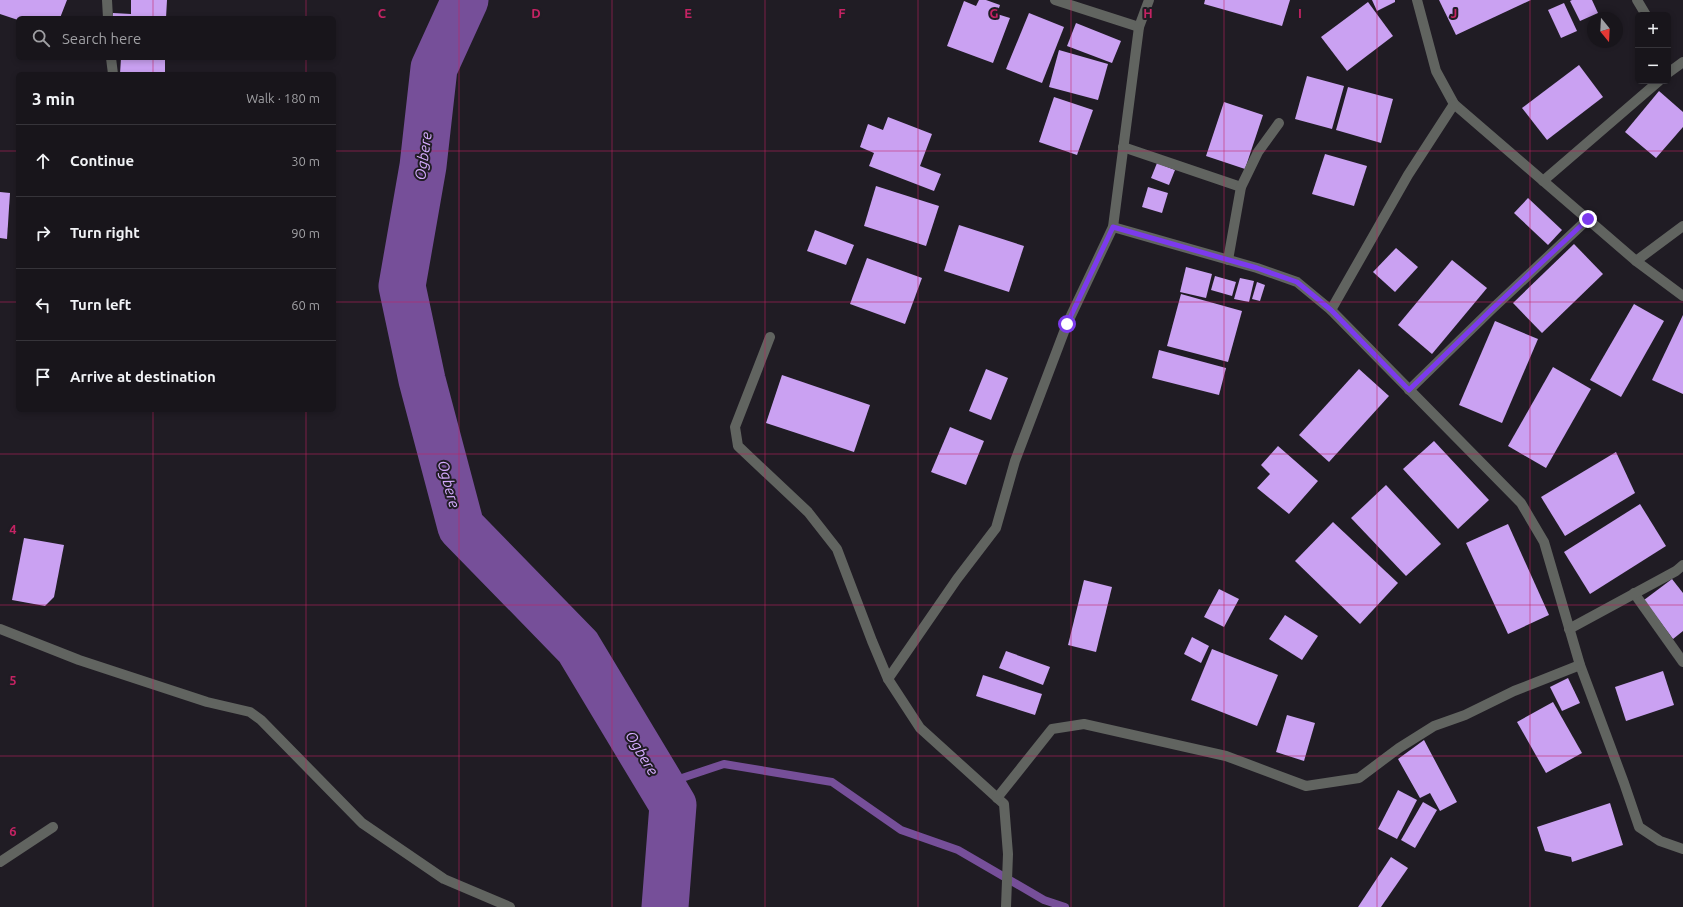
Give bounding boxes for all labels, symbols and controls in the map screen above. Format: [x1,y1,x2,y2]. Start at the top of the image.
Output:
text: C [378,6,387,20]
text: D [531,6,541,20]
text: E [684,6,692,20]
text: F [838,6,846,20]
text: G [990,6,999,20]
text: H [1143,6,1153,20]
text: I [1298,6,1302,20]
text: J [1451,6,1457,20]
north arrow [1587,12,1623,48]
map controls [1635,12,1671,84]
button: + [1635,12,1671,48]
search box [16,16,336,60]
icon: search [30,27,52,49]
text: Search here [62,30,141,47]
button: − [1635,48,1671,84]
text: 3 min [32,89,75,108]
text: Walk · 180 m [246,91,320,105]
water label: Ogbere [411,130,435,181]
icon: ahead [32,150,54,172]
text: Continue [70,152,134,169]
text: 30 m [291,154,320,168]
route end [1579,210,1597,228]
icon: right [32,222,54,244]
text: Turn right [70,224,140,241]
text: 90 m [291,226,320,240]
icon: left [32,294,54,316]
text: Turn left [70,296,131,313]
text: 60 m [291,298,320,312]
route start [1058,315,1076,333]
icon: arrive [32,366,54,388]
text: Arrive at destination [70,368,216,385]
water label: Ogbere [435,458,464,510]
text: 4 [9,522,17,536]
text: 5 [9,673,17,687]
water label: Ogbere [622,728,662,779]
text: 6 [9,824,17,838]

